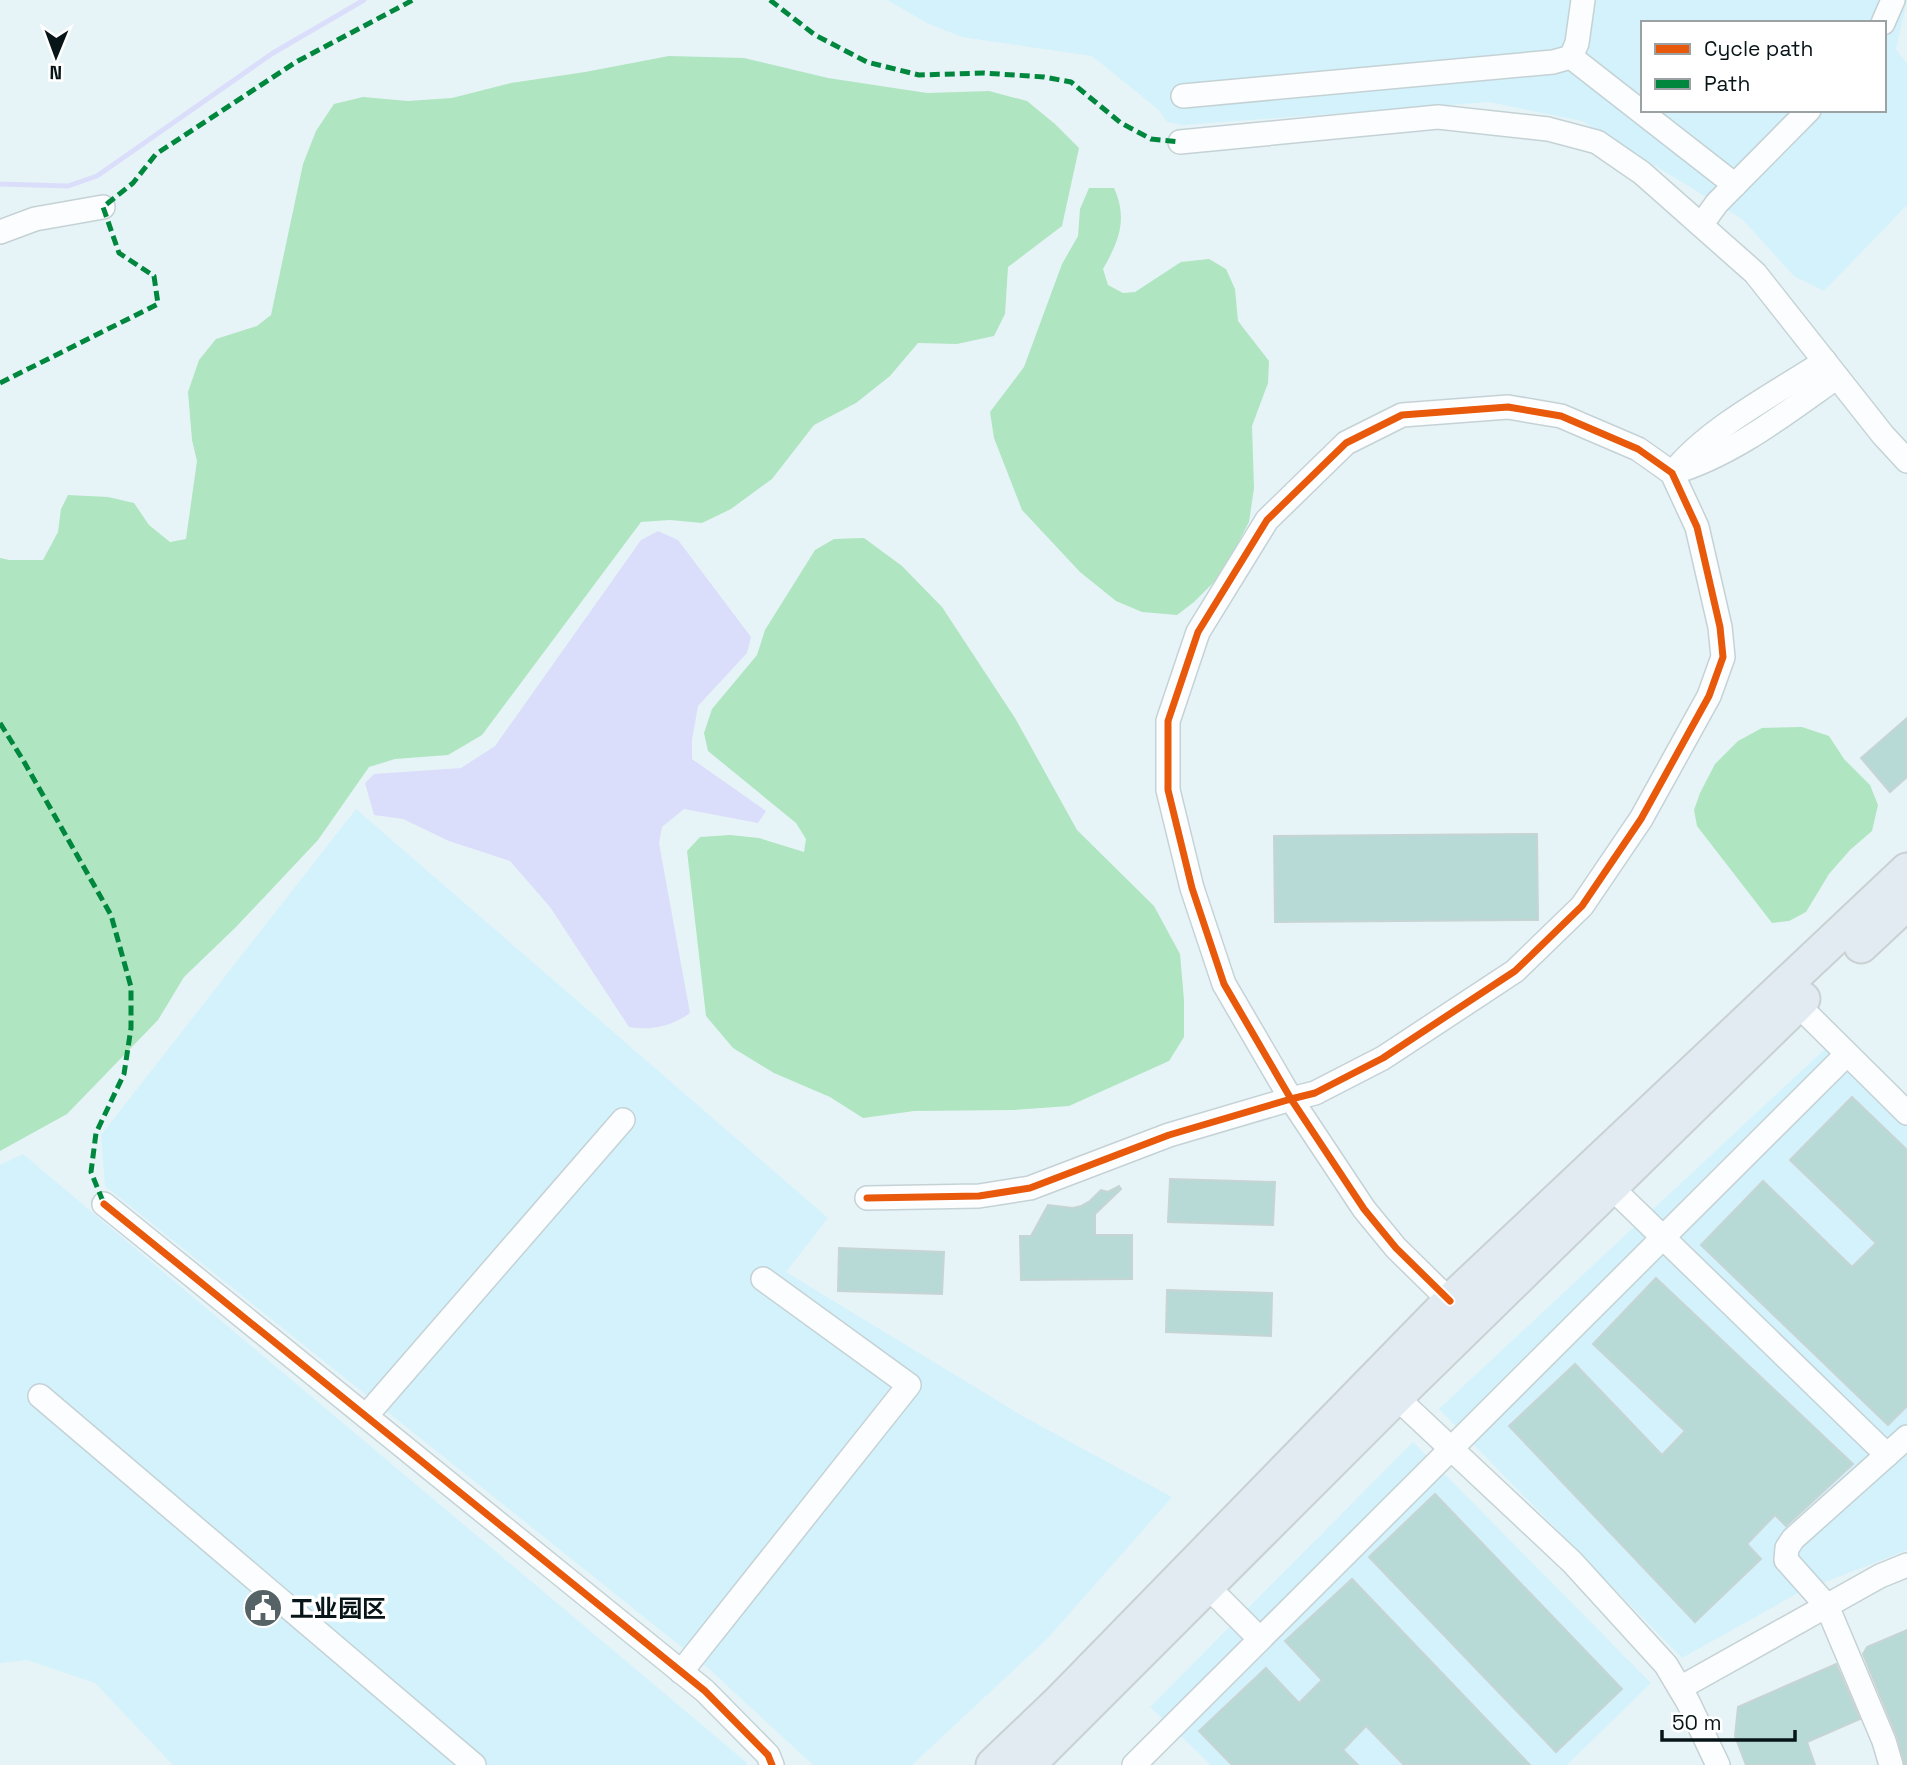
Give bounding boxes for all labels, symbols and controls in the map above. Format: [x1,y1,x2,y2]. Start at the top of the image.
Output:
north arrow [21,21,91,91]
legend [1641,21,1886,112]
text: Cycle path [1704,35,1813,62]
text: N [49,60,62,85]
text: Path [1704,70,1750,97]
public building icon: 工业园区 [242,1587,284,1629]
place label: 工业园区 [290,1593,386,1624]
scale bar [1662,1698,1795,1742]
text: 50 m [1672,1709,1722,1736]

